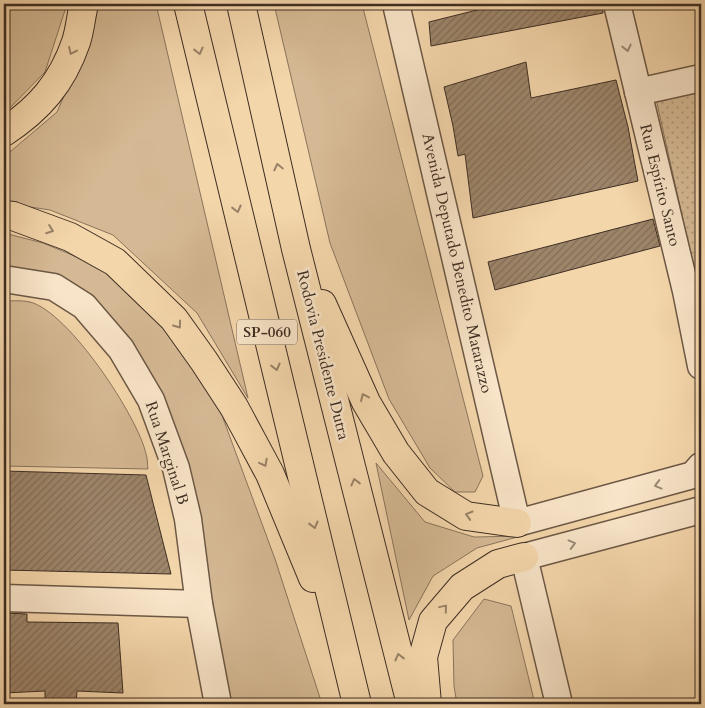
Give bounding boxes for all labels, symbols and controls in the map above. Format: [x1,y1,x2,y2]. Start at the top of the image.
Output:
one-way arrow [621,43,632,52]
one-way arrow [67,46,78,55]
one-way arrow [193,47,204,56]
street label: Rua Espírito Santo [634,122,686,249]
street label: Avenida Deputado Benedito Matarazzo [416,131,498,396]
one-way arrow [273,163,284,172]
one-way arrow [231,205,242,214]
one-way arrow [45,224,54,234]
street label: Rodovia Presidente Dutra [291,268,355,442]
one-way arrow [173,319,181,328]
road number: SP-060 [237,320,297,344]
one-way arrow [270,362,281,371]
one-way arrow [360,393,370,402]
street label: Rua Marginal B [140,398,194,508]
one-way arrow [258,458,268,467]
one-way arrow [350,478,361,487]
one-way arrow [653,479,662,490]
one-way arrow [465,510,474,520]
one-way arrow [308,520,319,529]
one-way arrow [567,539,576,550]
one-way arrow [438,605,447,614]
one-way arrow [394,653,405,661]

